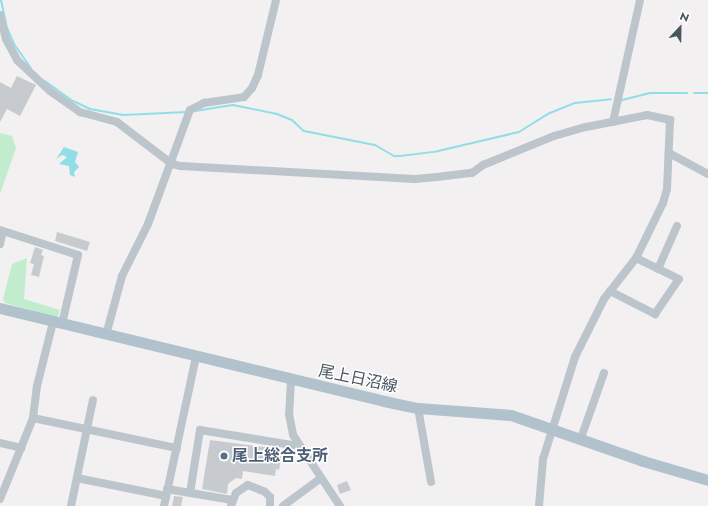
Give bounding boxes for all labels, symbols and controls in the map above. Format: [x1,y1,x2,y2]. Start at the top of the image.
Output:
north arrow [660,8,700,48]
text: N [677,8,692,26]
street label: 尾上日沼線 [317,361,399,397]
place label: 尾上総合支所 [232,446,328,466]
marker: 尾上総合支所 [219,451,229,461]

